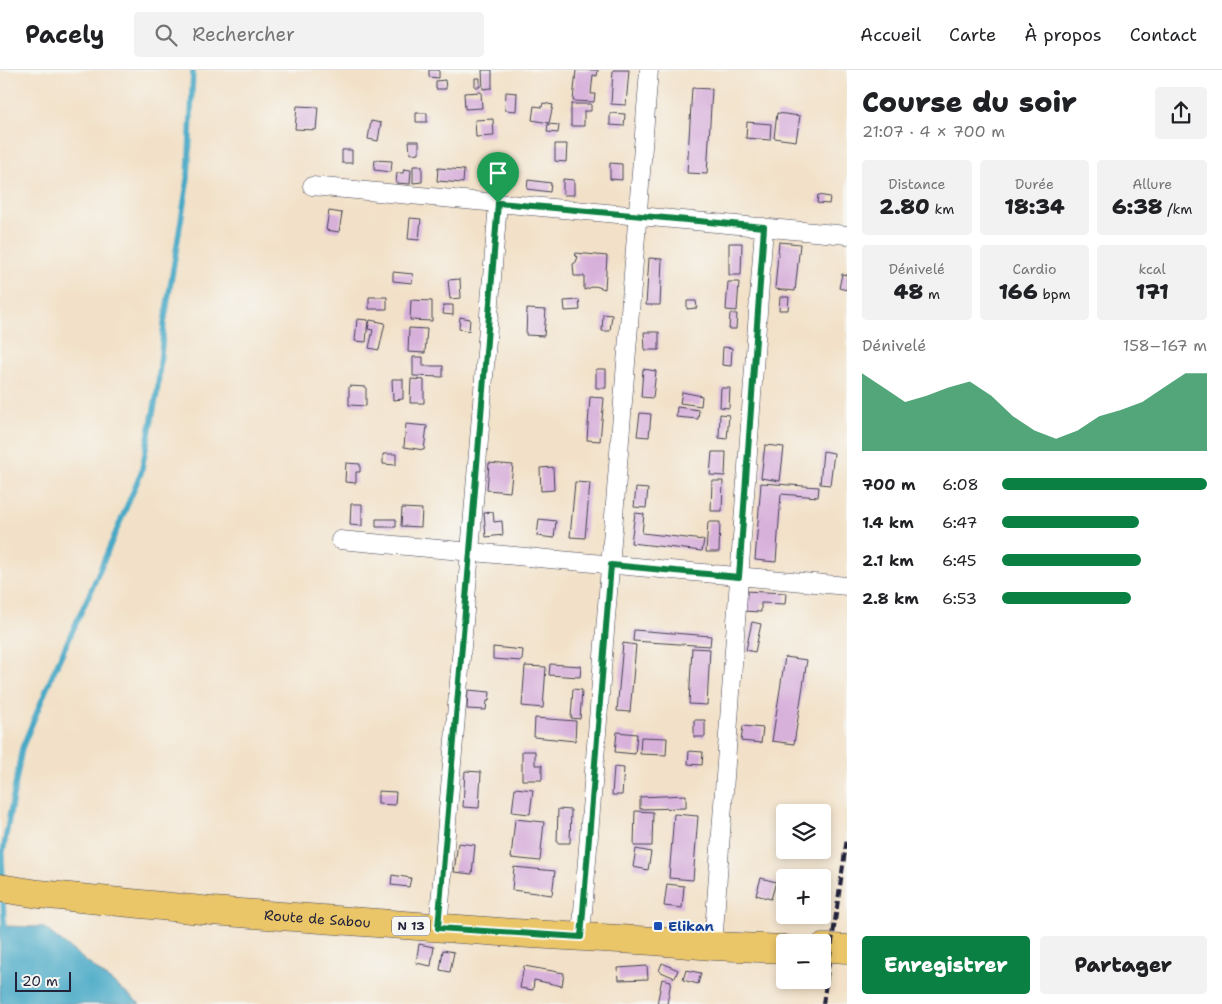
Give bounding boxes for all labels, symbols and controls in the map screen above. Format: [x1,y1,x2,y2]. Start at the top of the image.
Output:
search box [134,12,484,57]
text: Pacely [25,19,104,51]
icon: search [152,21,180,49]
text: Rechercher [192,22,295,47]
text: Accueil [860,23,921,47]
text: Carte [949,23,996,47]
text: À propos [1024,23,1102,47]
text: Contact [1130,23,1197,47]
text: Course du soir [862,83,1077,121]
button: share [1155,87,1207,139]
text: 21:07 · 4 × 700 m [862,121,1005,142]
pin [477,152,519,203]
icon: arrive [484,159,512,187]
text: Distance [888,175,946,193]
text: Durée [1015,175,1054,193]
text: Allure [1132,175,1172,193]
text: 2.80 [879,193,930,221]
text: 18:34 [1004,193,1065,221]
text: 6:38 [1112,193,1163,221]
text: km [930,200,954,218]
text: /km [1163,200,1192,218]
text: Dénivelé [889,260,945,278]
text: Cardio [1013,260,1056,278]
text: kcal [1139,260,1166,278]
text: 48 [894,278,923,306]
text: 166 [998,278,1038,306]
text: 171 [1135,278,1169,306]
text: m [923,285,940,303]
text: bpm [1038,285,1071,303]
text: Dénivelé [862,335,926,356]
text: 158–167 m [1123,335,1207,356]
text: 700 m [862,474,916,495]
text: 6:08 [942,474,979,495]
text: 1.4 km [862,512,914,533]
text: 6:47 [942,512,977,533]
text: 2.1 km [862,550,914,571]
text: 6:45 [942,550,977,571]
text: 2.8 km [862,588,919,609]
text: 6:53 [942,588,977,609]
map controls [776,804,831,989]
button: layers [776,804,831,859]
button: + [776,869,831,924]
street label: Route de Sabou [264,906,371,932]
road number: N 13 [392,916,430,936]
place label: Elikan [668,917,714,935]
marker: Elikan [652,920,664,932]
button: − [776,934,831,989]
button: Enregistrer [862,936,1030,994]
button: Partager [1040,936,1207,994]
scale bar [15,969,71,992]
text: 20 m [22,972,58,990]

